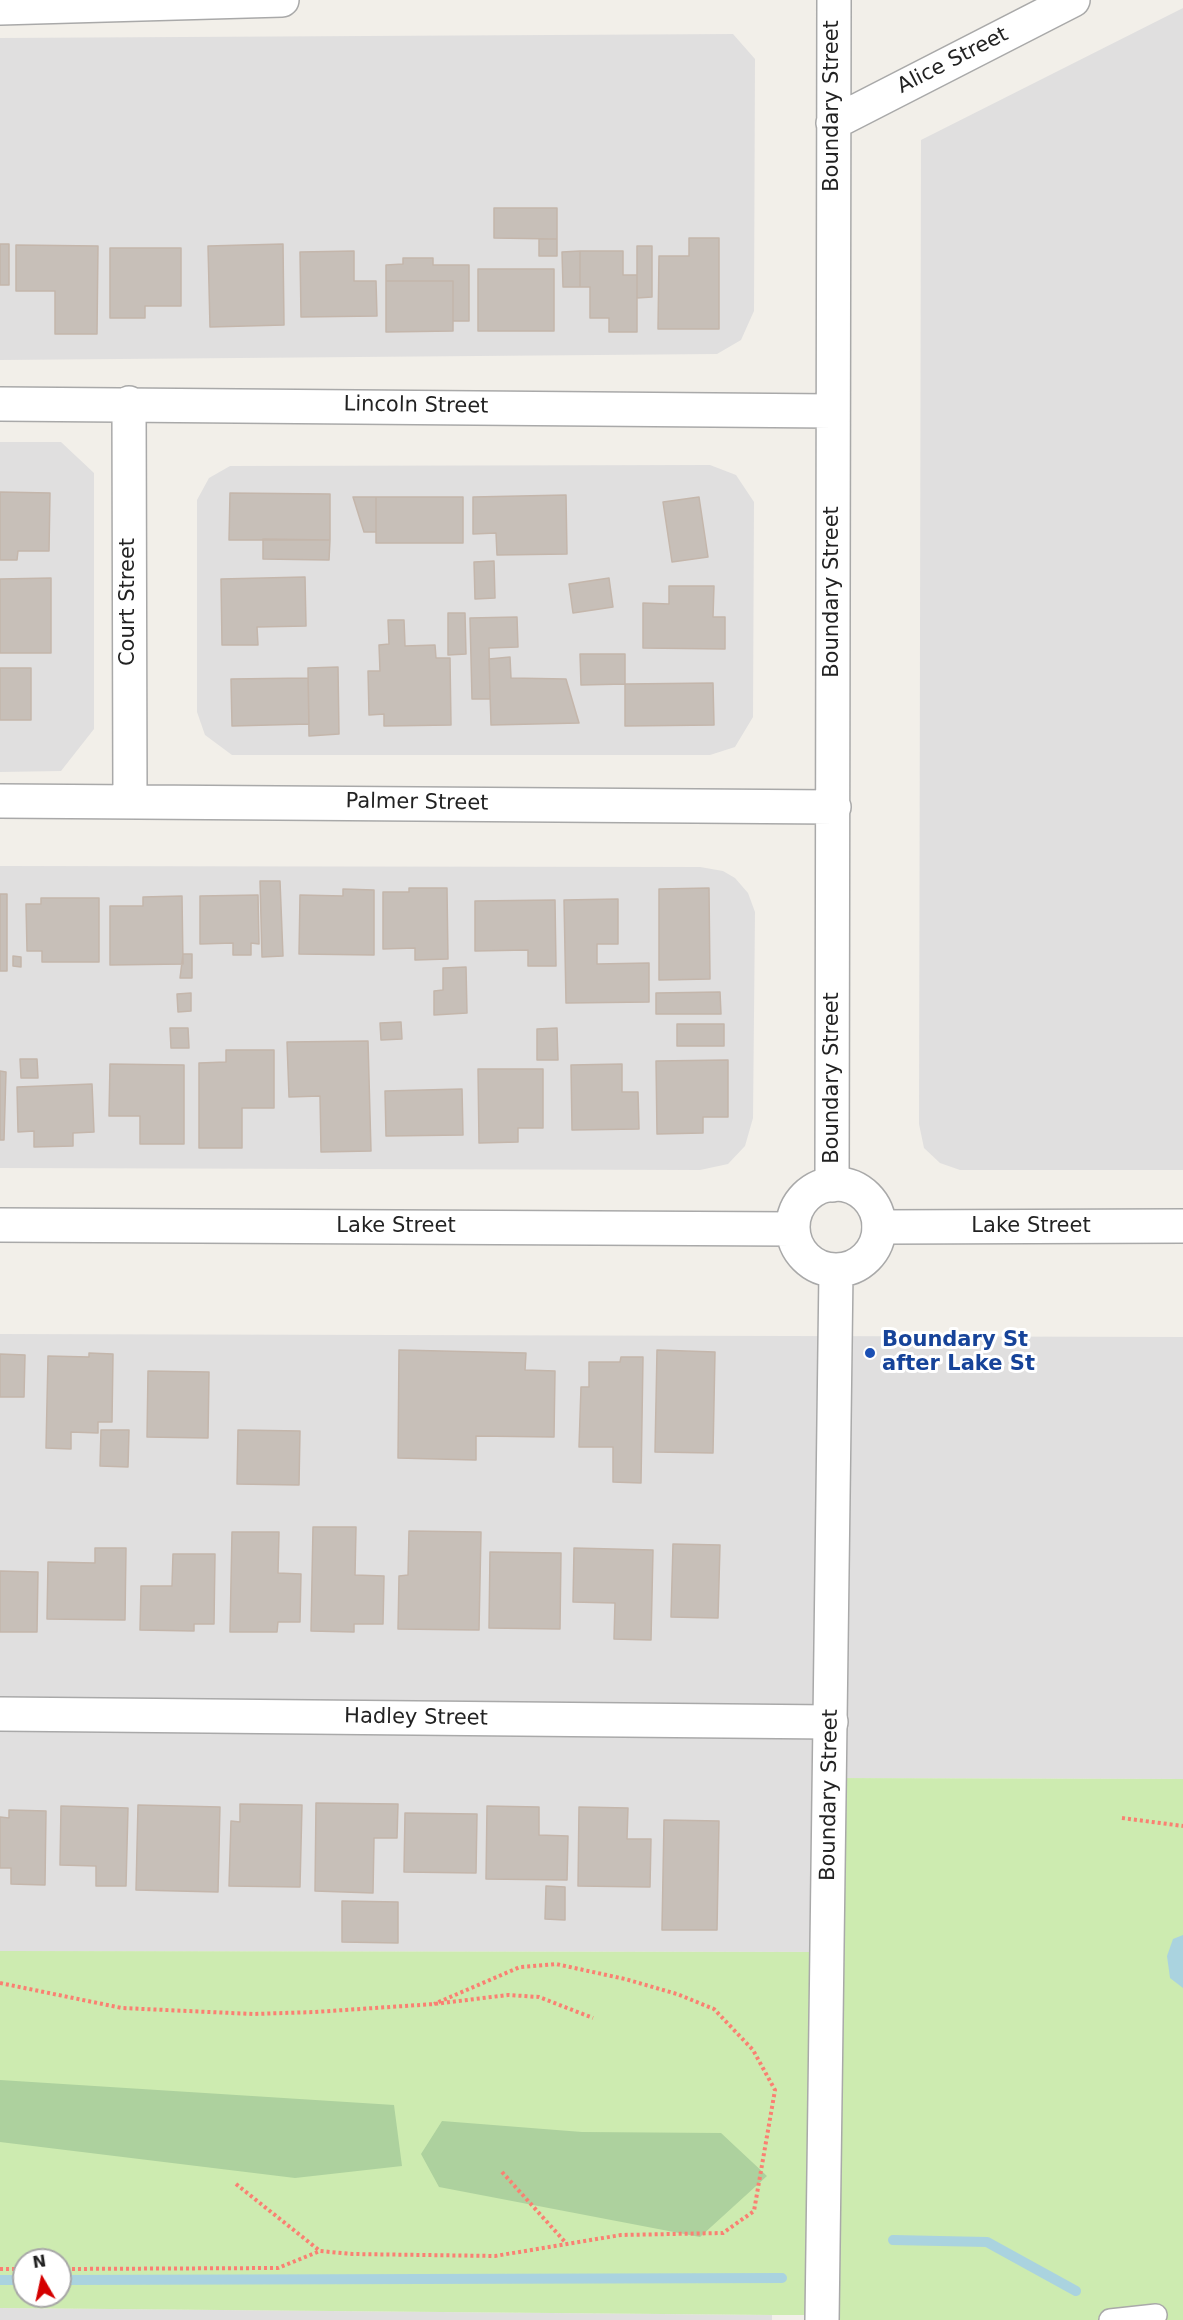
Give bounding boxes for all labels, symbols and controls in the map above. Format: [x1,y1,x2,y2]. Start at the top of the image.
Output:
street label: Boundary Street [820,20,846,192]
street label: Alice Street [893,22,1013,100]
street label: Lincoln Street [343,392,489,420]
street label: Boundary Street [820,506,846,678]
street label: Court Street [116,538,142,666]
street label: Palmer Street [345,789,489,817]
street label: Boundary Street [820,992,846,1164]
street label: Lake Street [336,1214,456,1240]
street label: Lake Street [971,1214,1091,1240]
place label: Boundary St after Lake St [882,1328,1035,1378]
marker: Boundary St after Lake St [863,1346,877,1360]
street label: Hadley Street [344,1704,488,1732]
street label: Boundary Street [816,1709,844,1881]
north arrow [12,2248,72,2308]
text: N [31,2251,48,2272]

